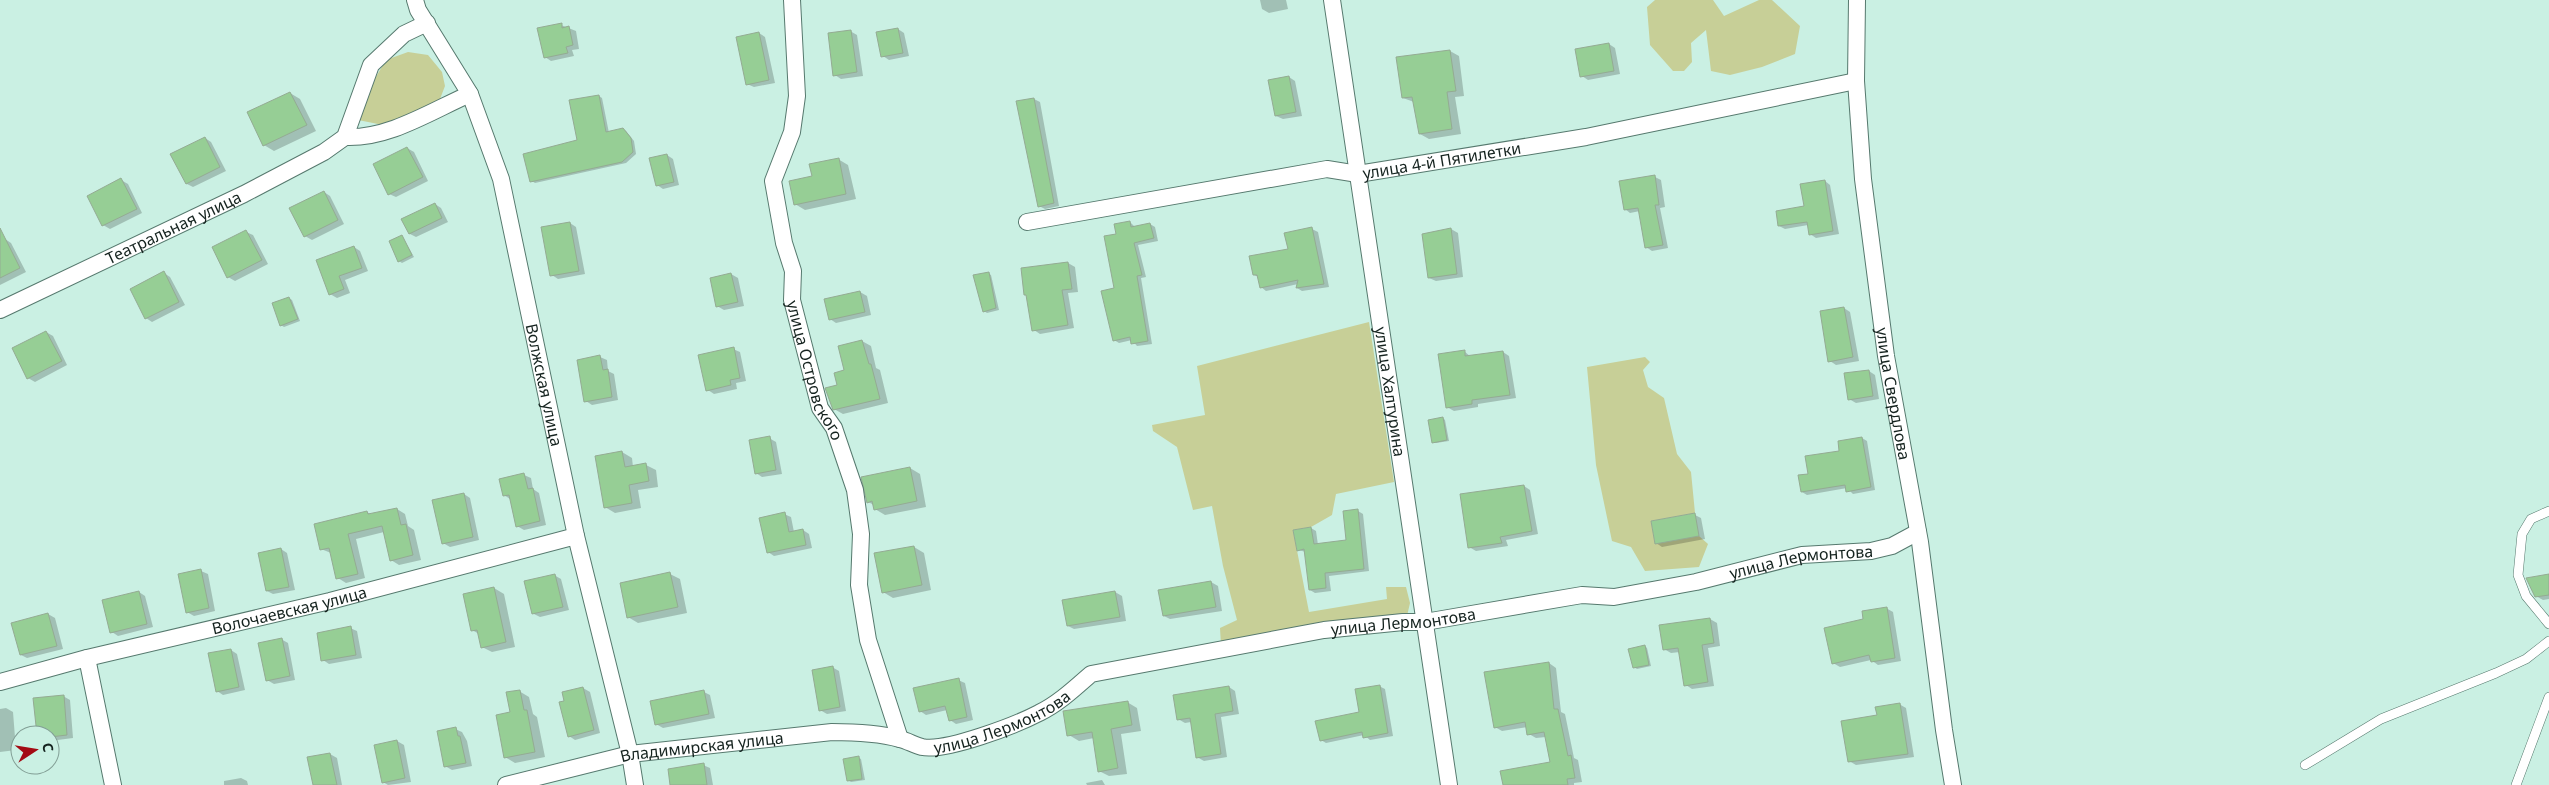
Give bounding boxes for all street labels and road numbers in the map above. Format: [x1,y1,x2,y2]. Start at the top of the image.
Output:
street label: улица 4-й Пятилетки [1361,137,1523,184]
street label: Театральная улица [102,186,245,269]
street label: улица Островского [782,298,848,443]
street label: Волжская улица [521,321,568,448]
street label: улица Халтурина [1370,325,1411,458]
street label: улица Свердлова [1871,326,1916,462]
street label: улица Лермонтова [1727,540,1874,584]
street label: Волочаевская улица [210,581,369,639]
street label: улица Лермонтова [1330,602,1477,640]
street label: улица Лермонтова [933,685,1075,758]
street label: Владимирская улица [618,726,785,767]

